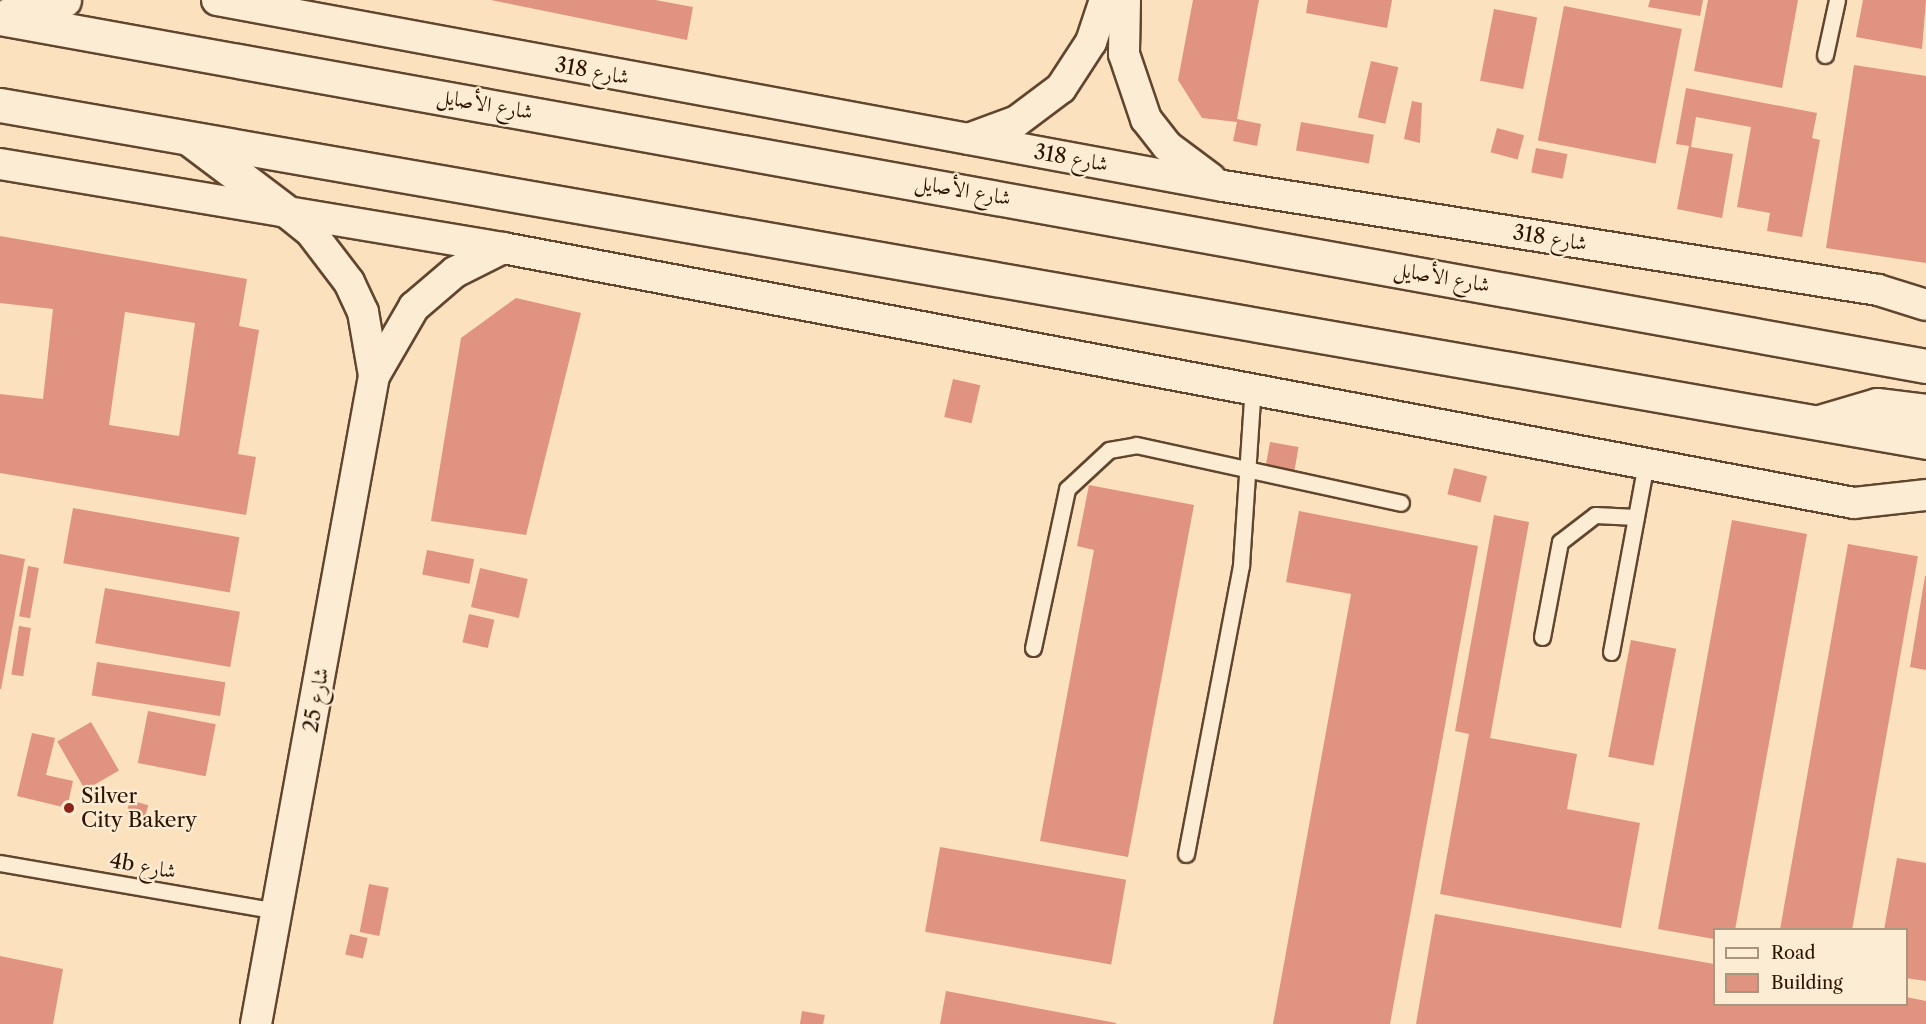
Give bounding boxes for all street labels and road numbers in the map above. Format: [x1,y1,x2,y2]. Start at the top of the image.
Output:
street label: شارع 318 [553,52,631,90]
street label: شارع الأصايل [435,83,535,125]
street label: شارع 318 [1032,139,1110,177]
street label: شارع الأصايل [913,169,1013,211]
street label: شارع 318 [1511,220,1589,256]
street label: شارع الأصايل [1392,256,1492,298]
street label: شارع 25 [298,666,334,734]
street label: 4b شارع [108,848,178,884]

